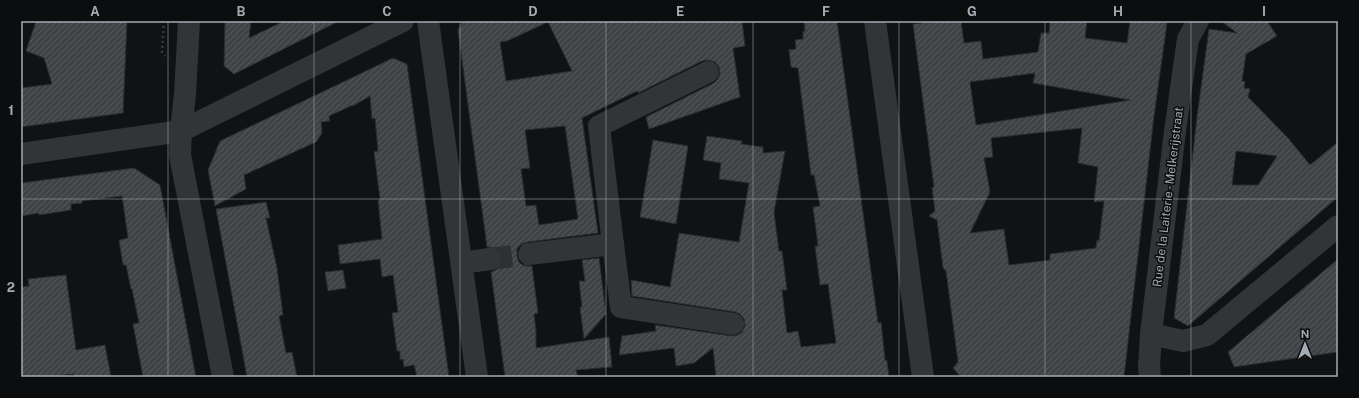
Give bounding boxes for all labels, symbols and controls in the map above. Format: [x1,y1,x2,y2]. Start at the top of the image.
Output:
text: A [90,4,100,19]
text: B [237,4,246,19]
text: C [382,4,392,19]
text: D [528,4,538,19]
text: E [676,4,684,19]
text: F [822,4,830,19]
text: G [967,4,977,19]
text: H [1113,4,1123,19]
text: I [1262,4,1266,19]
text: 1 [8,103,14,118]
street label: Rue de la Laiterie - Melkerijstraat [1150,106,1186,288]
text: 2 [7,280,15,295]
north arrow [1285,324,1325,364]
text: N [1301,328,1309,340]

